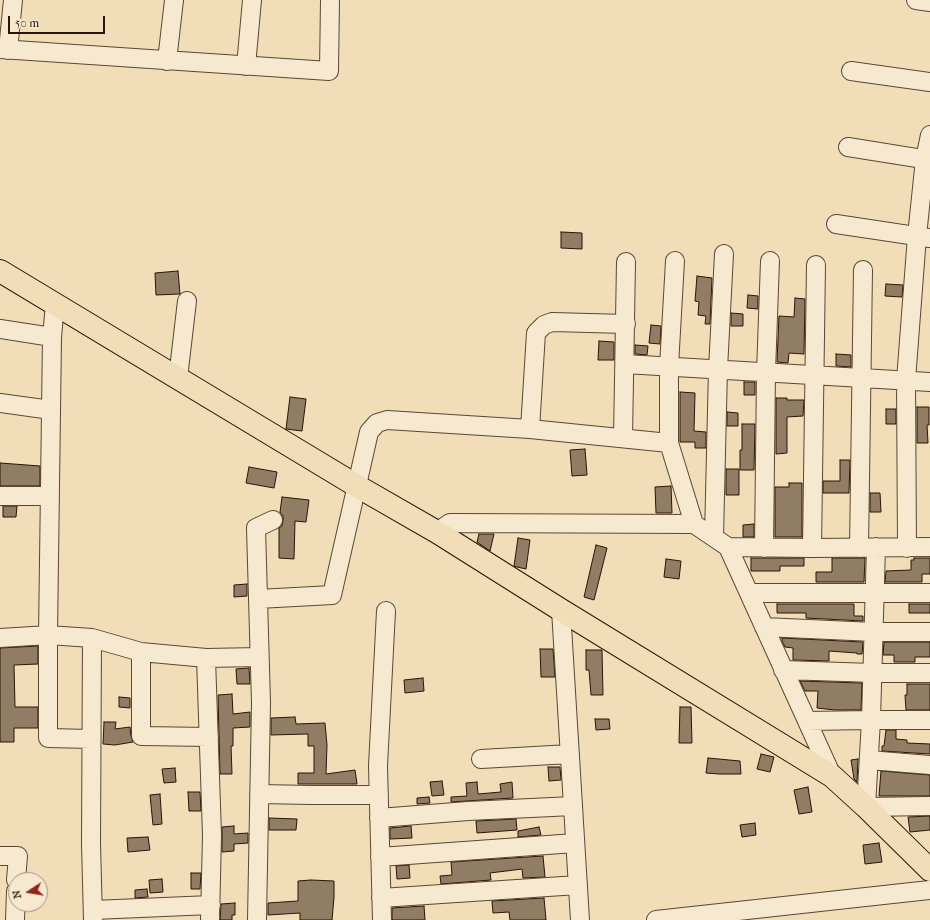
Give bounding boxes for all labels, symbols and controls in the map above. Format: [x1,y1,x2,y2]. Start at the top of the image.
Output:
scale bar [10,8,107,34]
text: 50 m [15,16,39,30]
north arrow [8,872,48,912]
text: N [10,889,24,900]

